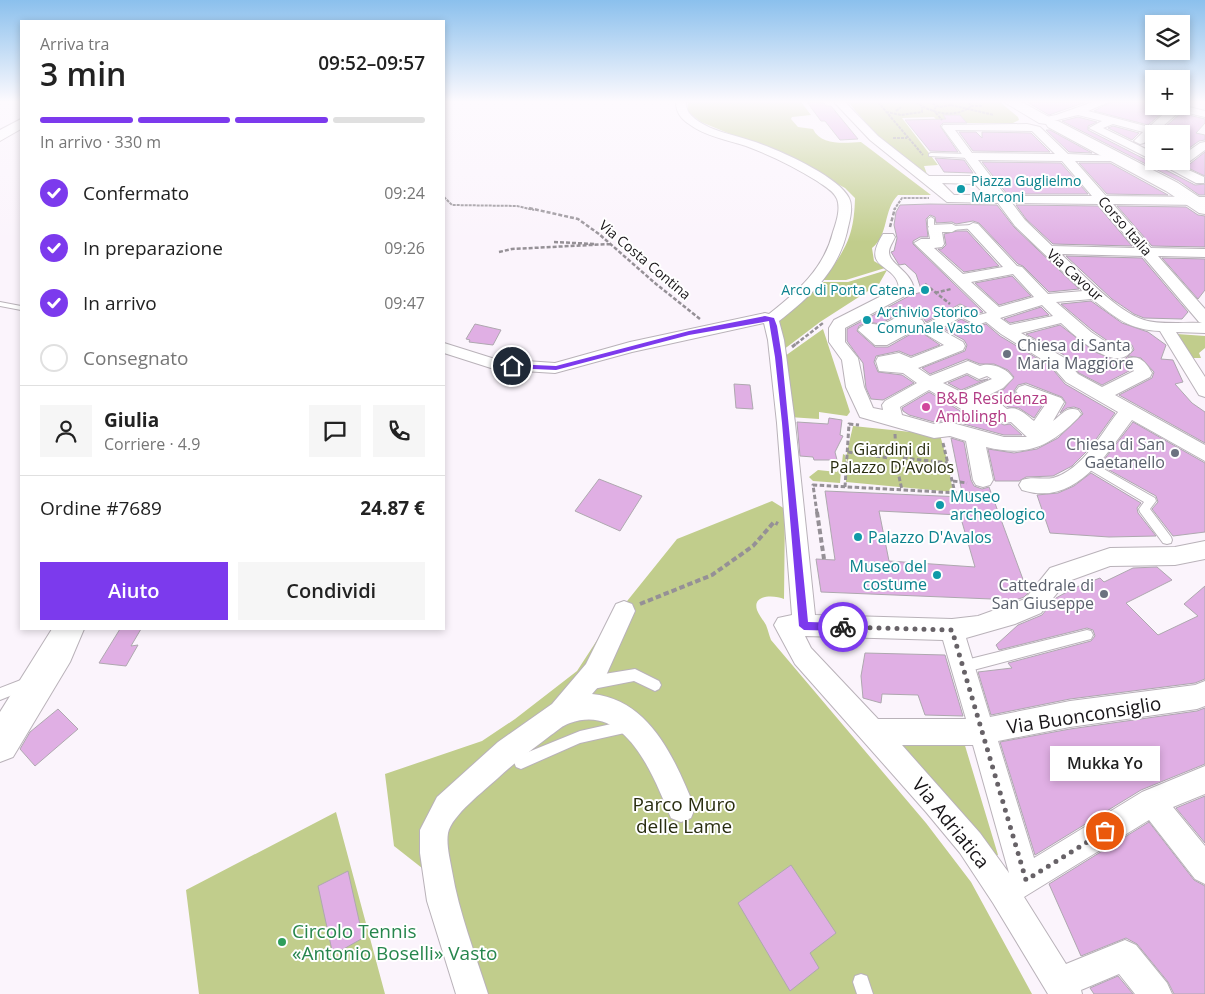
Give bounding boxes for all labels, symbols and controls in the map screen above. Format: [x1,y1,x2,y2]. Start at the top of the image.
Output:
map controls [1145,15,1190,170]
button: layers [1145,15,1190,60]
text: Arriva tra [40,33,109,55]
text: 09:52–09:57 [318,50,425,76]
text: 3 min [40,52,126,95]
button: + [1145,70,1190,115]
button: − [1145,125,1190,170]
text: In arrivo · 330 m [40,131,161,153]
place label: Piazza Guglielmo Marconi [971,171,1082,206]
icon: check [40,179,68,207]
text: Confermato [83,180,189,206]
text: 09:24 [384,182,425,204]
marker: Piazza Guglielmo Marconi [955,183,967,195]
street label: Corso Italia [1094,192,1157,260]
street label: Via Costa Contina [595,216,695,304]
icon: check [40,234,68,262]
text: In preparazione [83,235,223,261]
text: 09:26 [384,237,425,259]
street label: Via Cavour [1043,244,1108,305]
place label: Arco di Porta Catena [781,280,915,299]
marker: Arco di Porta Catena [919,284,931,296]
icon: check [40,289,68,317]
text: In arrivo [83,290,157,316]
text: 09:47 [384,292,425,314]
place label: Archivio Storico Comunale Vasto [877,302,983,337]
marker: Archivio Storico Comunale Vasto [861,314,873,326]
place label: Chiesa di Santa Maria Maggiore [1017,334,1134,374]
text: Consegnato [83,345,189,371]
pin [491,345,533,387]
marker: Chiesa di Santa Maria Maggiore [1001,348,1013,360]
icon: home [498,352,526,380]
place label: B&B Residenza Amblingh [936,387,1048,427]
marker: B&B Residenza Amblingh [920,401,932,413]
button: person [40,405,92,457]
button: chat [309,405,361,457]
button: phone [373,405,425,457]
text: Giulia [104,407,159,433]
text: Corriere · 4.9 [104,433,200,455]
place label: Chiesa di San Gaetanello [1066,433,1165,473]
park label: Giardini di Palazzo D'Avolos [830,438,954,478]
marker: Chiesa di San Gaetanello [1169,447,1181,459]
place label: Museo archeologico [950,485,1045,525]
text: Ordine #7689 [40,495,162,521]
text: 24.87 € [360,495,425,521]
marker: Museo archeologico [934,499,946,511]
place label: Palazzo D'Avalos [868,526,992,548]
marker: Palazzo D'Avalos [852,531,864,543]
place label: Museo del costume [850,555,927,595]
button: Aiuto [40,562,228,620]
button: Condividi [238,562,425,620]
marker: Museo del costume [931,569,943,581]
place label: Cattedrale di San Giuseppe [992,574,1094,614]
marker: Cattedrale di San Giuseppe [1098,588,1110,600]
courier [818,602,868,652]
icon: bike [829,613,857,641]
street label: Via Buonconsiglio [1005,690,1163,740]
callout: Mukka Yo [1050,746,1160,781]
text: Mukka Yo [1067,752,1143,774]
street label: Via Adriatica [906,772,996,874]
park label: Parco Muro delle Lame [632,791,736,839]
pin [1084,810,1126,852]
icon: bag [1091,817,1119,845]
place label: Circolo Tennis «Antonio Boselli» Vasto [292,918,497,966]
marker: Circolo Tennis «Antonio Boselli» Vasto [276,936,288,948]

